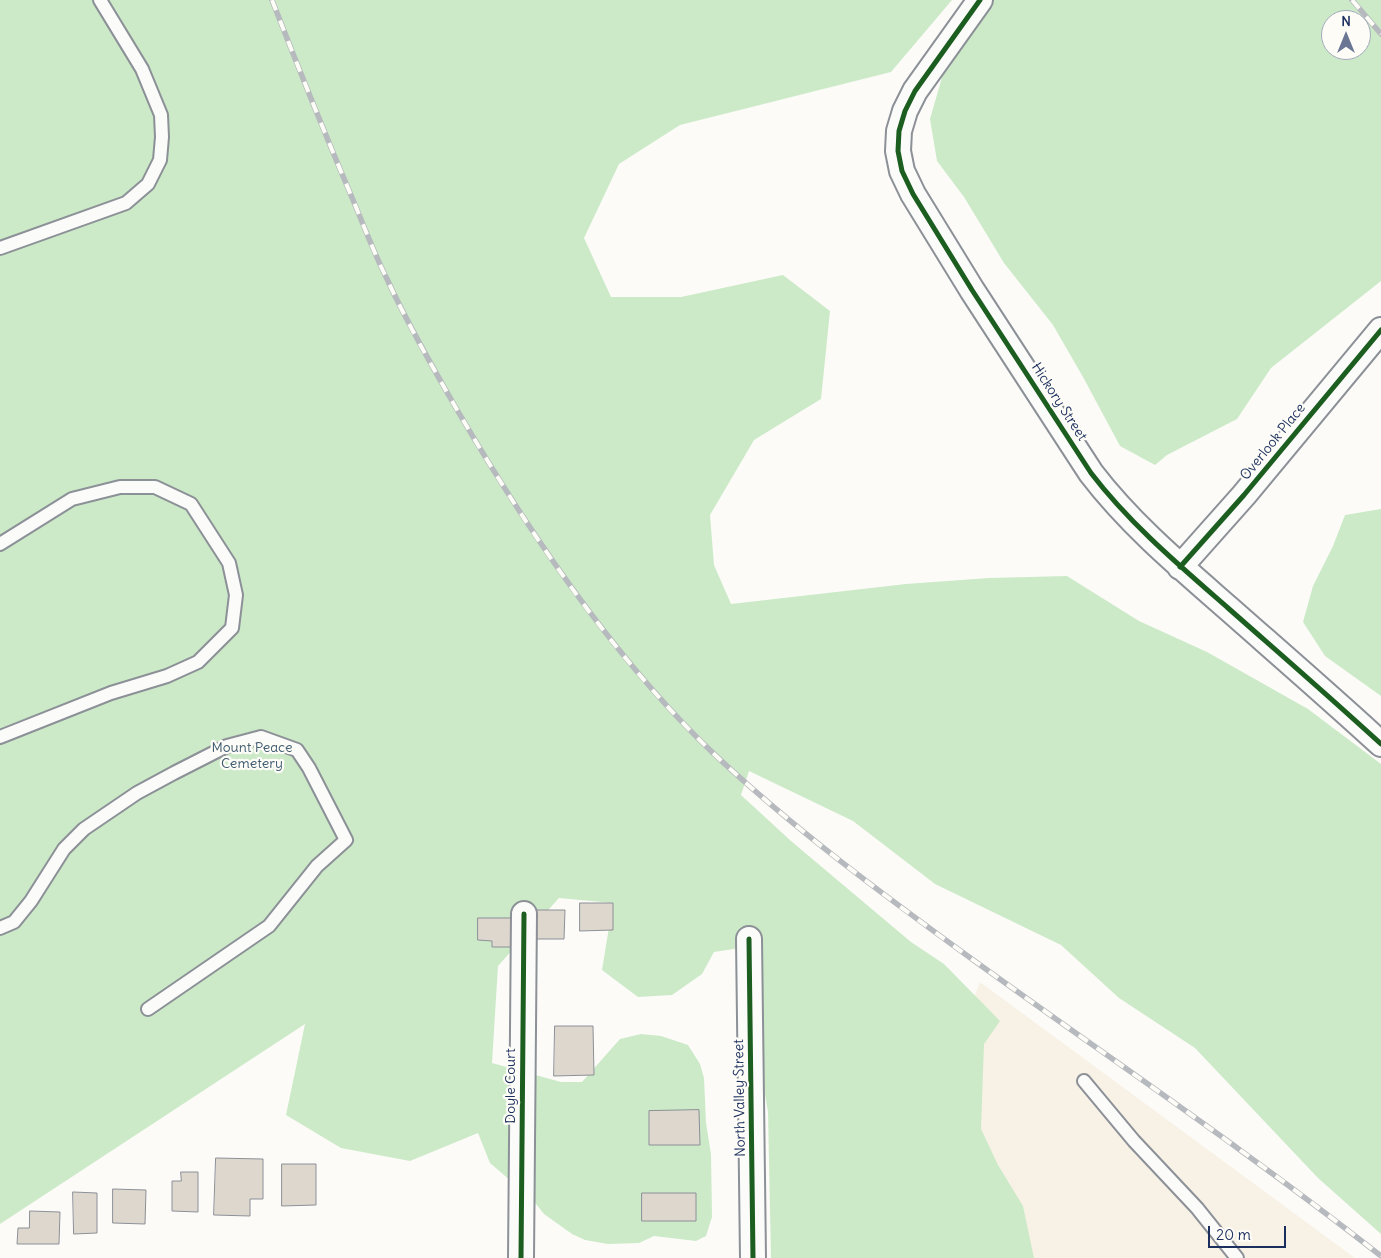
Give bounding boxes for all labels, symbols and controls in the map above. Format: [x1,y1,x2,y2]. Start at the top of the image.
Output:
north arrow [1321,10,1371,60]
text: N [1341,12,1351,30]
street label: Hickory Street [1028,360,1090,444]
street label: Overlook Place [1237,400,1309,484]
park label: Mount Peace Cemetery [211,740,293,772]
street label: North Valley Street [731,1039,749,1157]
street label: Doyle Court [503,1048,519,1124]
scale bar [1211,1216,1288,1248]
text: 20 m [1216,1225,1251,1244]

